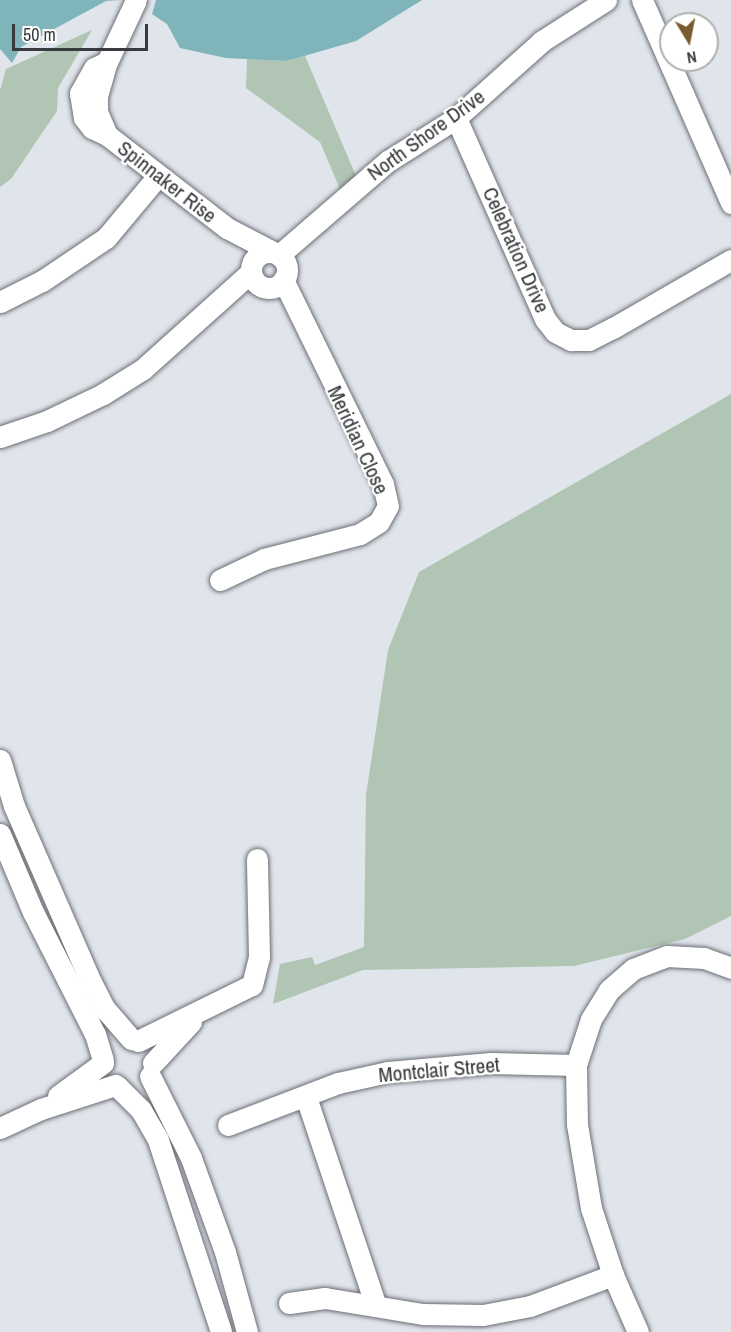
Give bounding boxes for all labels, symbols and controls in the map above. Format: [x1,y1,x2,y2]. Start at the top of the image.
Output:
scale bar [15,12,152,50]
north arrow [659,12,719,72]
text: 50 m [23,22,56,47]
text: N [685,46,698,69]
street label: North Shore Drive [362,84,490,186]
street label: Spinnaker Rise [112,136,222,228]
street label: Celebration Drive [477,183,555,317]
street label: Meridian Close [322,382,394,498]
street label: Montclair Street [377,1052,501,1088]

